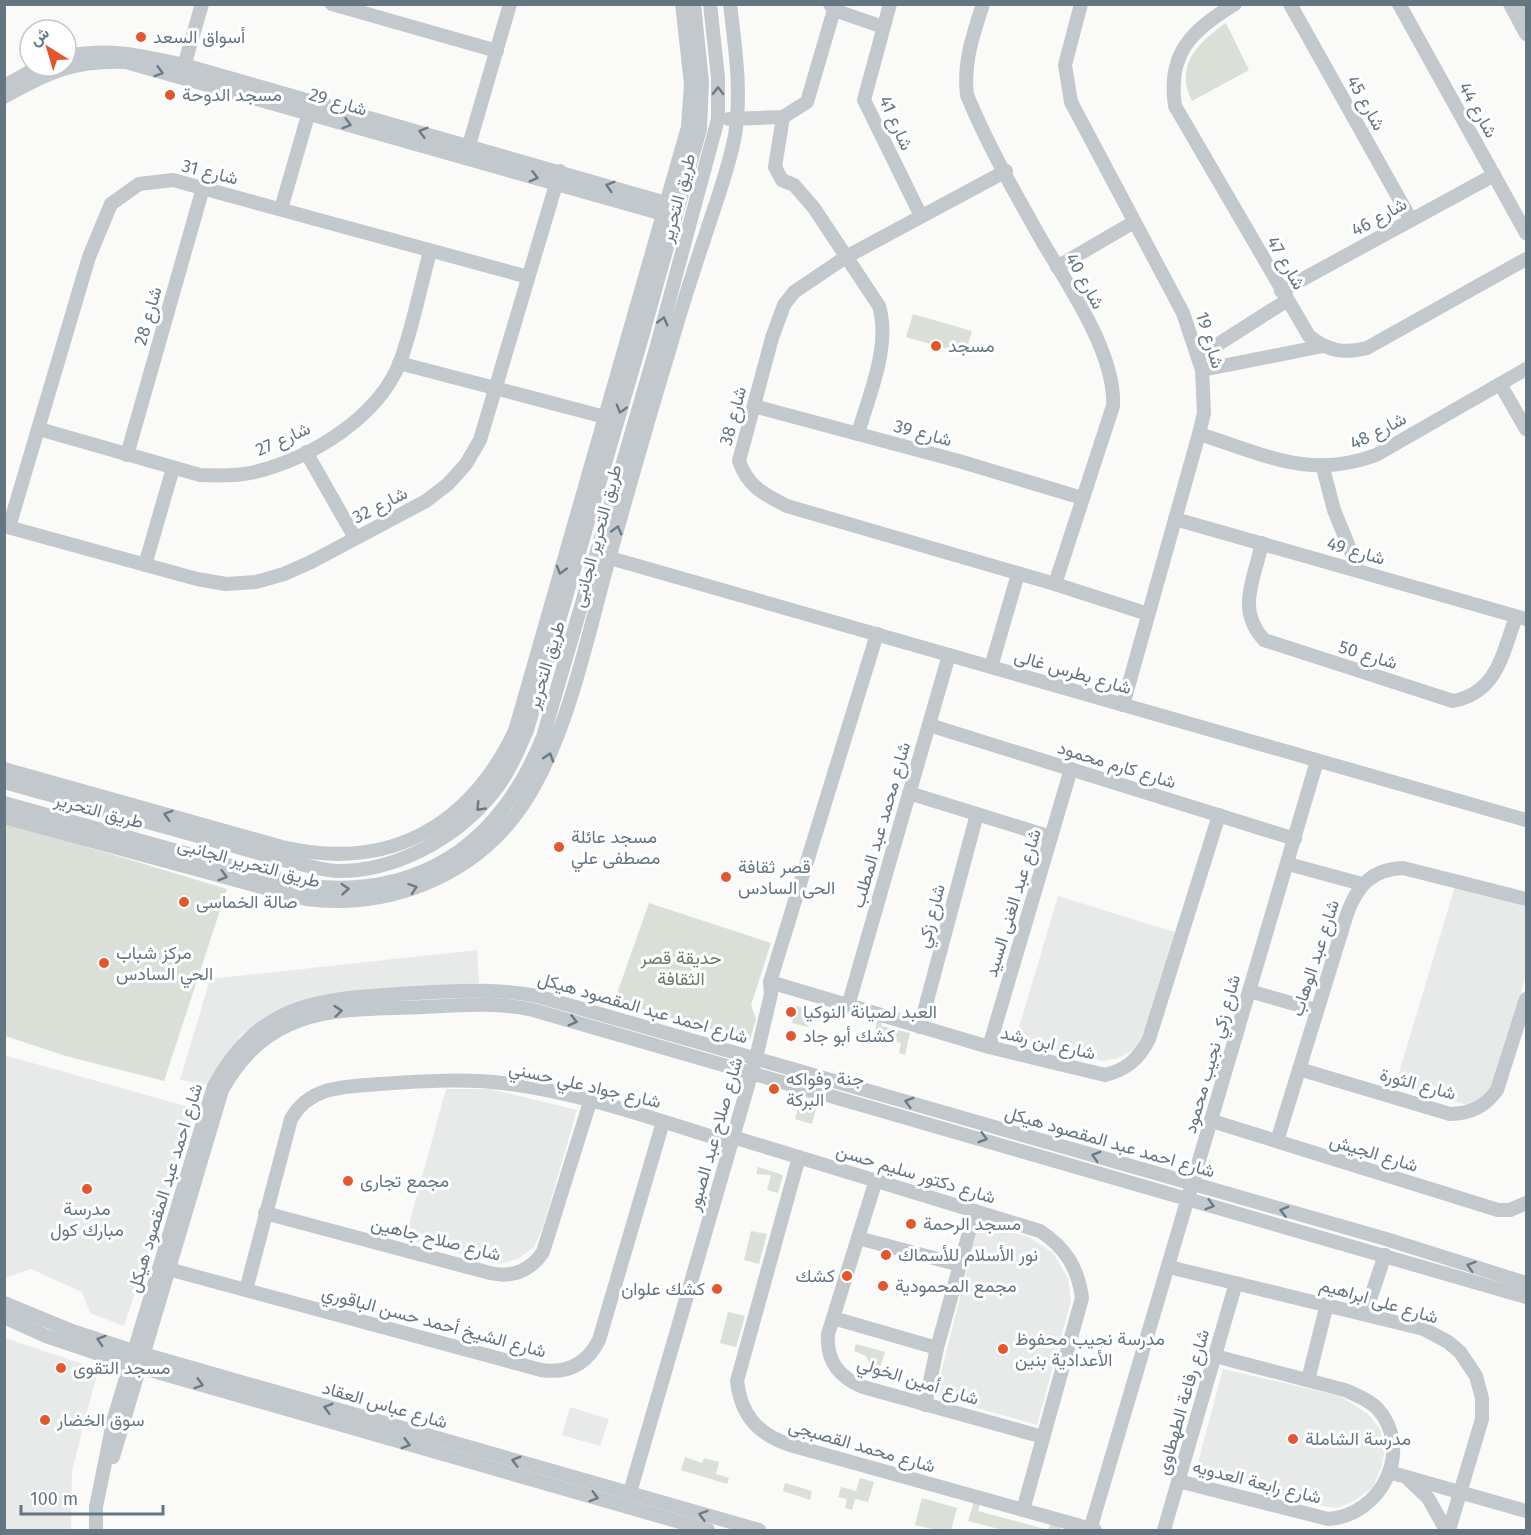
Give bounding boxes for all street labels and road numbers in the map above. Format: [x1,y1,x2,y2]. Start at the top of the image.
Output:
street label: شارع 45 [1341,72,1390,135]
street label: شارع 44 [1453,78,1502,142]
street label: شارع 29 [306,83,369,122]
street label: شارع 41 [873,92,918,154]
street label: طريق التحرير [655,151,700,246]
street label: شارع 31 [179,154,240,191]
street label: شارع 46 [1347,193,1411,242]
street label: شارع 47 [1261,232,1310,294]
street label: شارع 40 [1060,249,1109,313]
street label: شارع 28 [129,284,168,348]
street label: شارع 19 [1190,309,1229,371]
street label: شارع 38 [715,384,752,448]
street label: شارع 48 [1346,407,1410,455]
street label: شارع 39 [891,415,954,452]
street label: شارع 27 [252,417,314,462]
street label: طريق التحرير الجانبى [567,462,627,610]
street label: شارع 32 [349,482,412,529]
street label: شارع 49 [1324,532,1388,571]
street label: طريق التحرير [522,618,570,713]
street label: شارع 50 [1336,636,1400,675]
street label: شارع بطرس غالى [1012,645,1134,700]
street label: شارع كارم محمود [1055,737,1179,794]
street label: شارع محمد عبد المطلب [847,739,916,911]
street label: طريق التحرير [51,788,146,833]
street label: شارع عبد الغنى السيد [980,826,1047,980]
street label: طريق التحرير الجانبى [175,833,323,893]
street label: شارع زكي [912,882,954,951]
street label: شارع عبد الوهاب [1286,897,1345,1019]
street label: شارع احمد عبد المقصود هيكل [535,967,751,1050]
street label: شارع زكي نجيب محمود [1179,972,1249,1137]
street label: شارع ابن رشد [998,1021,1098,1066]
street label: شارع صلاح عبد الصبور [682,1055,748,1215]
street label: شارع جواد علي حسني [506,1057,663,1117]
street label: شارع الثورة [1377,1063,1458,1106]
street label: شارع احمد عبد المقصود هيكل [123,1081,208,1296]
street label: شارع احمد عبد المقصود هيكل [1002,1101,1218,1184]
street label: شارع الجيش [1327,1129,1421,1178]
street label: شارع دكتور سليم حسن [833,1139,998,1210]
street label: شارع صلاح جاهين [369,1212,503,1267]
street label: شارع على ابراهيم [1317,1274,1441,1329]
street label: شارع الشيخ أحمد حسن الباقوري [318,1281,549,1366]
street label: شارع رفاعة الطهطاوى [1152,1327,1215,1478]
street label: شارع أمين الخولي [853,1352,982,1414]
street label: شارع عباس العقاد [320,1377,450,1434]
street label: شارع محمد القصبجى [786,1415,938,1478]
street label: شارع رابعة العدويه [1190,1455,1324,1510]

